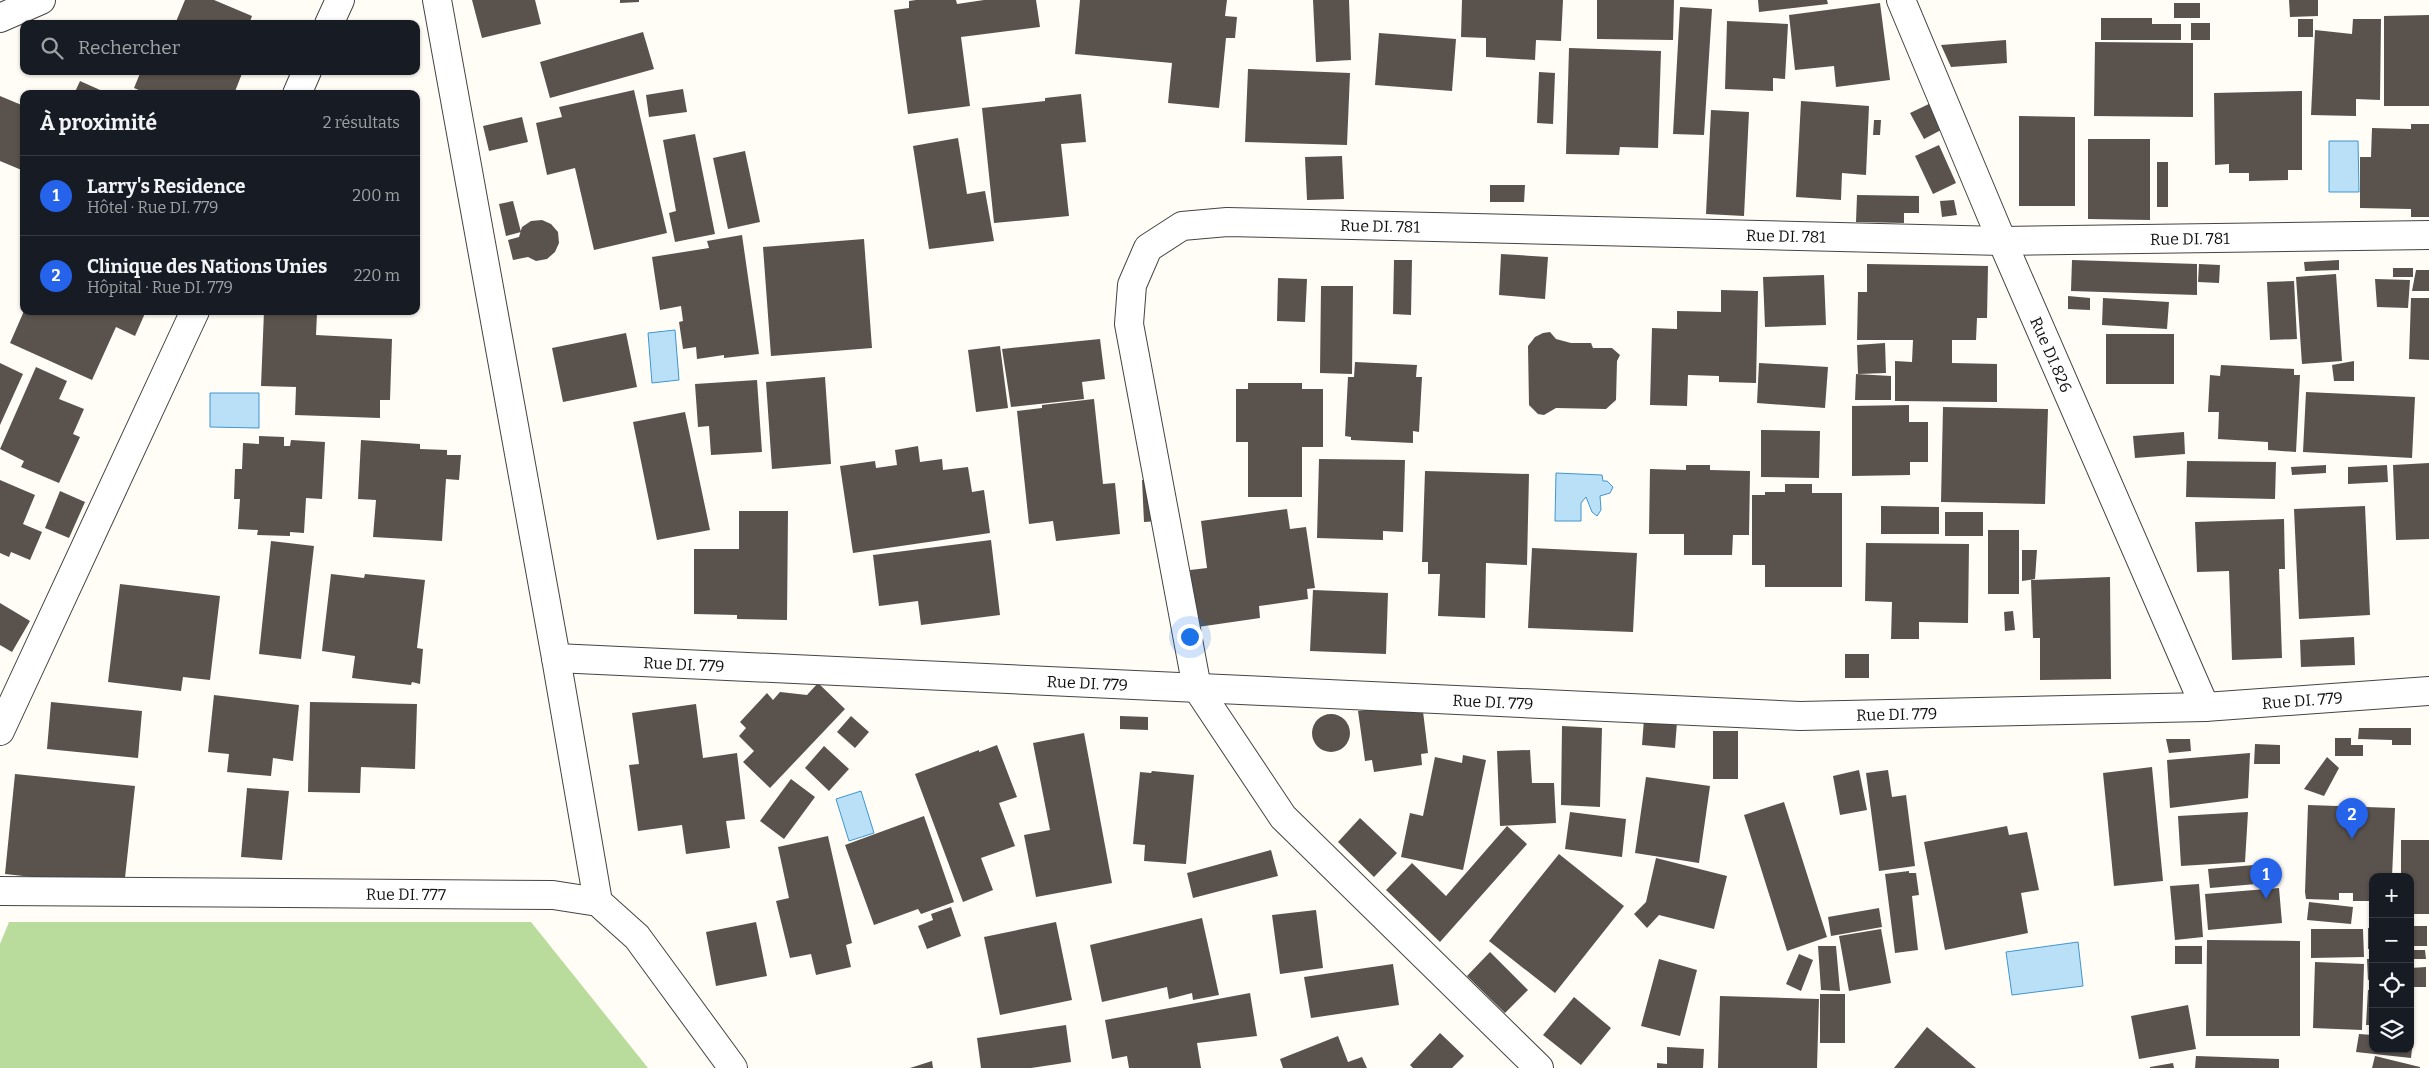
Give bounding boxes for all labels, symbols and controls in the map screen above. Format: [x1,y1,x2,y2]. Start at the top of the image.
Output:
search box [20,20,420,75]
icon: search [38,34,66,62]
text: Rechercher [78,36,180,59]
text: À proximité [40,110,157,136]
text: 2 résultats [323,113,400,132]
text: Larry's Residence [87,175,246,198]
text: 1 [53,186,59,205]
text: 200 m [352,186,400,205]
text: Hôtel · Rue DI. 779 [87,198,218,217]
street label: Rue DI. 781 [1340,215,1421,236]
street label: Rue DI. 781 [1746,225,1826,246]
street label: Rue DI. 781 [2150,228,2230,248]
text: Clinique des Nations Unies [87,255,327,278]
text: 2 [51,266,61,285]
text: 220 m [354,266,400,285]
text: Hôpital · Rue DI. 779 [87,278,233,297]
street label: Rue DI.826 [2027,314,2076,395]
your location [1177,624,1203,650]
street label: Rue DI. 779 [643,653,725,675]
street label: Rue DI. 779 [1046,671,1128,694]
street label: Rue DI. 779 [2261,688,2343,712]
street label: Rue DI. 779 [1452,690,1534,713]
street label: Rue DI. 779 [1856,703,1937,724]
pin: 2 [2336,798,2368,839]
pin: 1 [2250,858,2282,899]
map controls [2369,873,2414,1053]
button: + [2369,873,2414,918]
street label: Rue DI. 777 [366,884,446,904]
button: − [2369,918,2414,963]
button: locate [2369,963,2414,1008]
button: layers [2369,1008,2414,1053]

